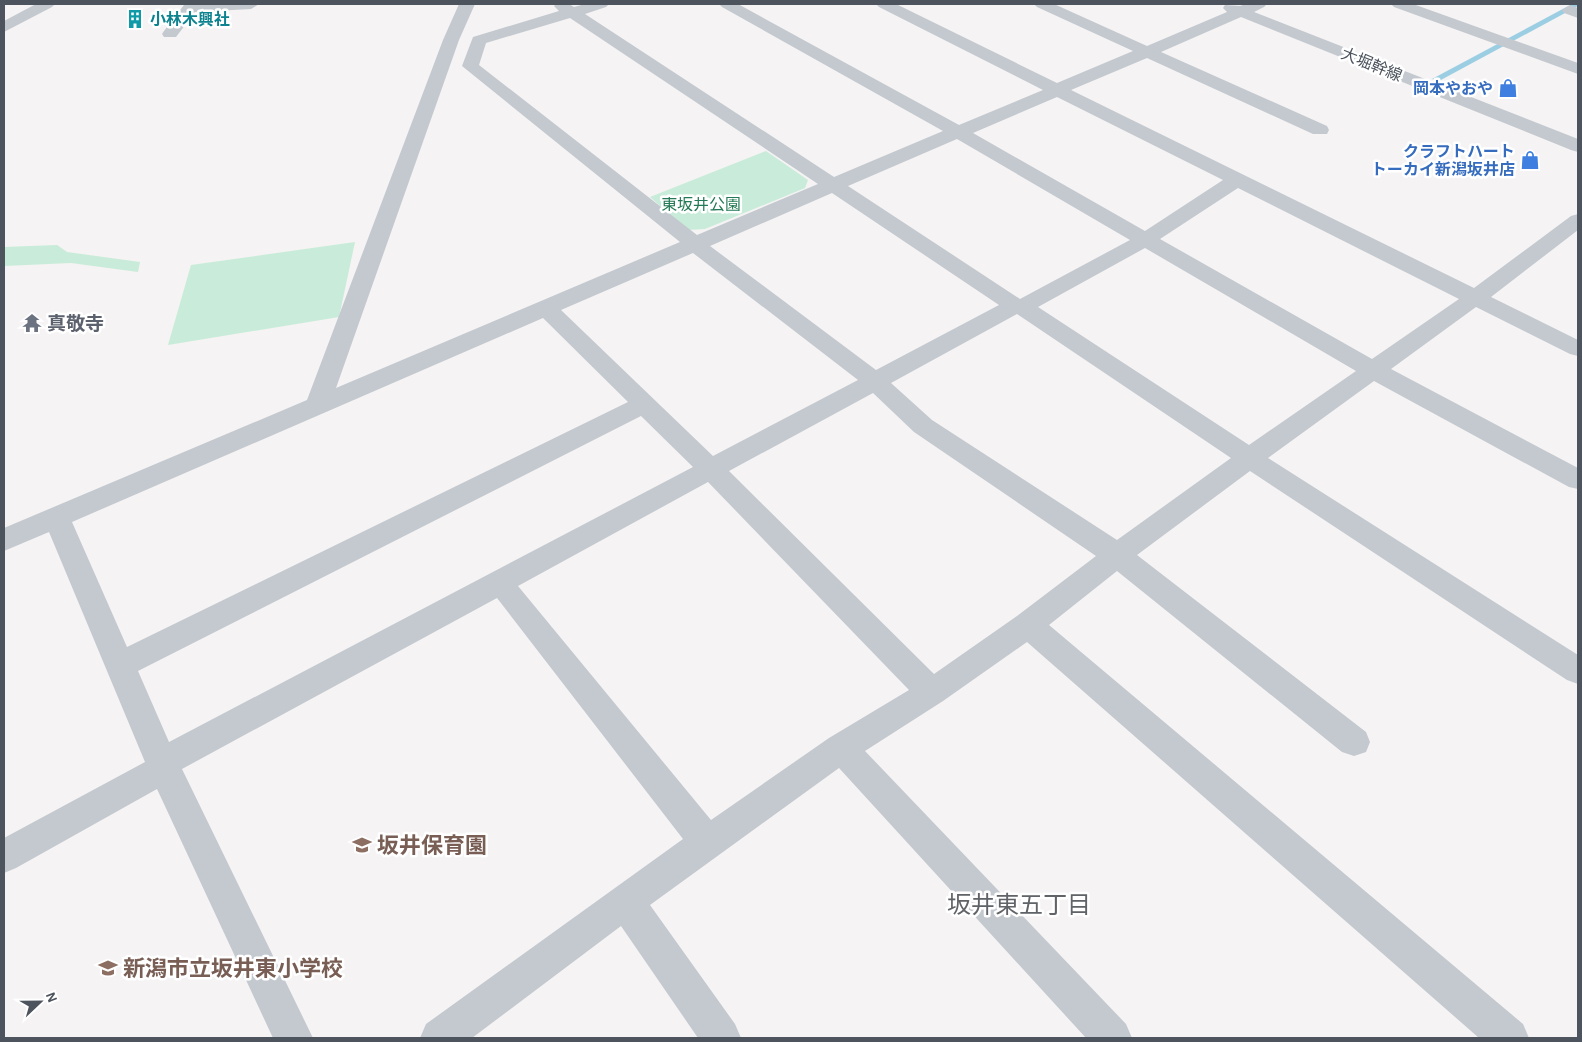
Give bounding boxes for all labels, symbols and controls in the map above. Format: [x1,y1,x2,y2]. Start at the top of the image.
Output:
building icon: 小林木興社 [124,8,146,30]
place label: 小林木興社 [150,10,230,28]
street label: 大堀幹線 [1339,45,1405,84]
shop icon: 岡本やおや [1497,77,1519,99]
place label: 岡本やおや [1413,80,1493,97]
place label: クラフトハート トーカイ新潟坂井店 [1371,143,1515,178]
shop icon: クラフトハート トーカイ新潟坂井店 [1519,149,1541,171]
park label: 東坂井公園 [661,196,741,213]
temple icon: 真敬寺 [21,312,43,334]
place label: 真敬寺 [47,314,104,334]
school or university icon: 坂井保育園 [351,834,373,856]
place label: 坂井保育園 [377,834,487,857]
district label: 坂井東五丁目 [947,892,1091,918]
school or university icon: 新潟市立坂井東小学校 [97,957,119,979]
place label: 新潟市立坂井東小学校 [123,957,343,980]
north arrow [15,977,65,1027]
text: N [43,990,59,1005]

